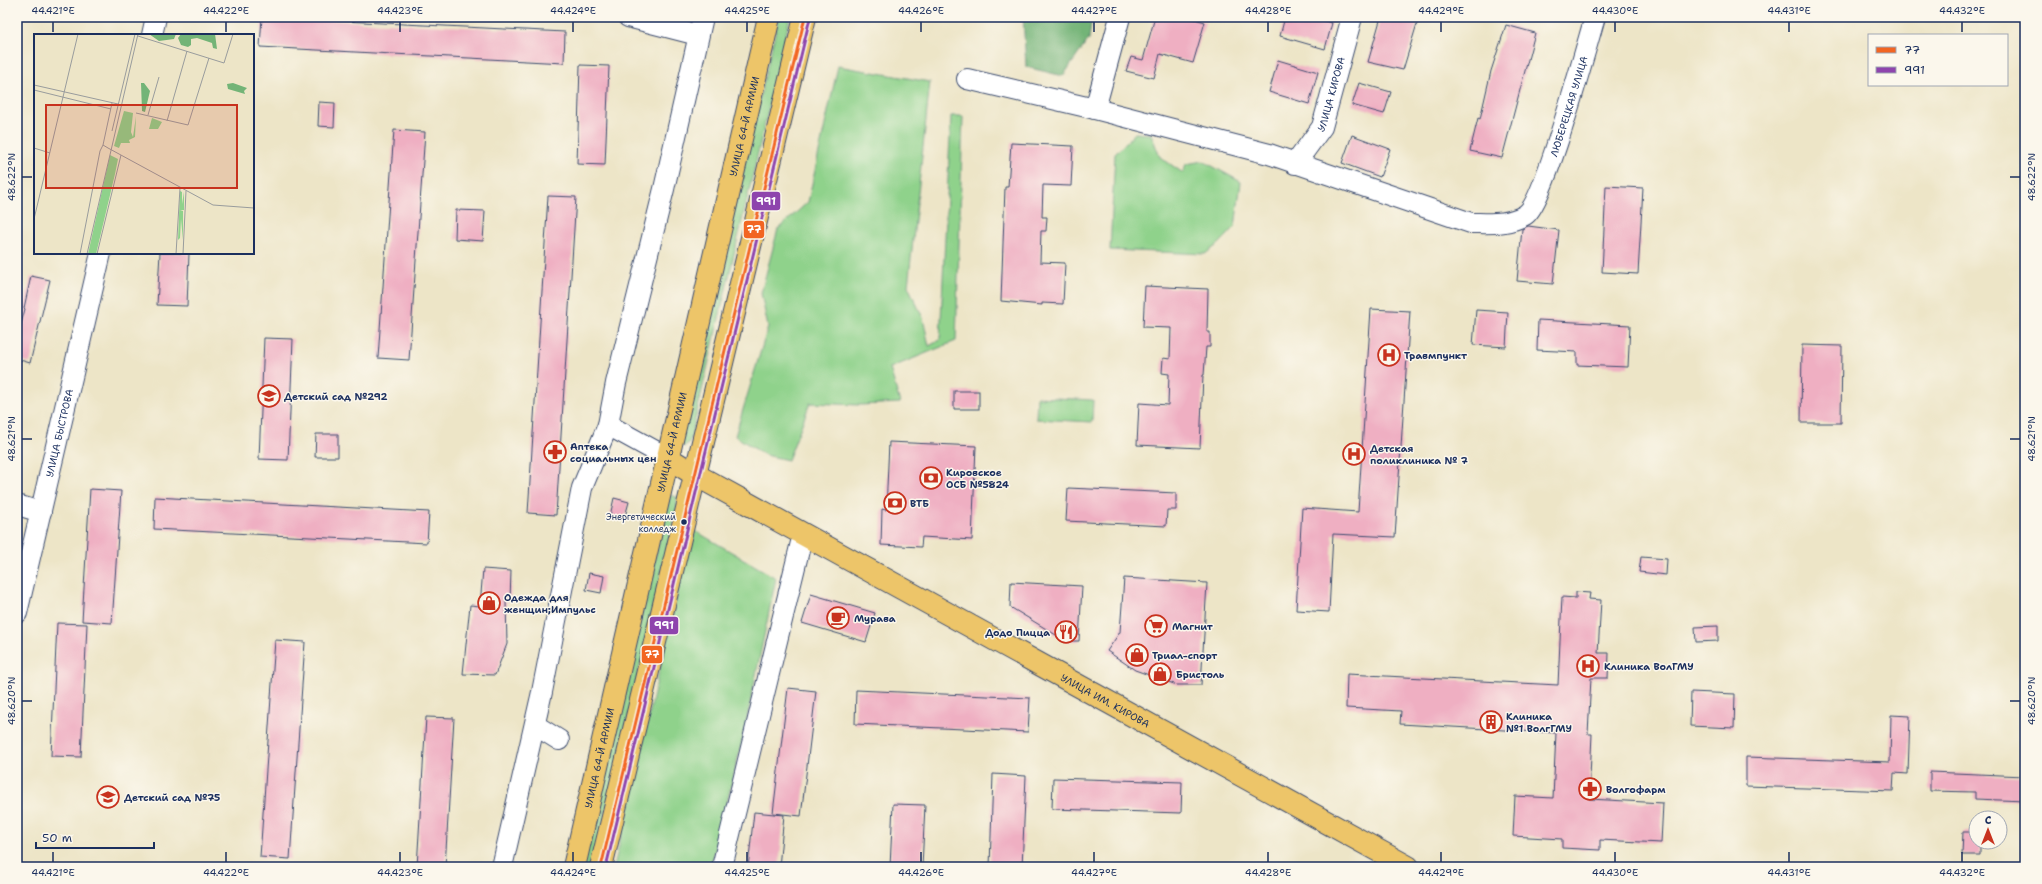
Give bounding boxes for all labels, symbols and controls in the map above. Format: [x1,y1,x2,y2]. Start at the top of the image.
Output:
text: 44.421°E [31,4,75,17]
text: 44.422°E [203,4,249,17]
text: 44.423°E [377,4,423,17]
text: 44.424°E [550,4,596,17]
text: 44.425°E [724,4,770,17]
text: 44.426°E [898,4,944,17]
text: 44.427°E [1071,4,1117,17]
text: 44.428°E [1245,4,1291,17]
text: 44.429°E [1418,4,1464,17]
text: 44.430°E [1592,4,1638,17]
text: 44.431°E [1767,4,1811,17]
text: 44.432°E [1939,4,1985,17]
inset map [34,34,254,254]
legend [1868,34,2008,86]
text: 77 [1904,42,1920,58]
street label: ЛЮБЕРЕЦКАЯ УЛИЦА [1547,54,1590,158]
street label: УЛИЦА КИРОВА [1314,55,1347,134]
text: 991 [1904,62,1925,78]
street label: УЛИЦА 64-Й АРМИИ [726,75,762,178]
text: 48.622°N [5,153,18,201]
text: 48.622°N [2025,153,2038,201]
line badge: 991 [751,191,781,211]
text: 991 [756,194,776,209]
line badge: 77 [743,220,765,239]
text: 77 [746,222,762,237]
hospital icon: Травмпункт [1376,342,1402,368]
place label: Травмпункт [1404,349,1467,362]
school or university icon: Детский сад №292 [256,383,282,409]
street label: УЛИЦА БЫСТРОВА [42,387,76,478]
place label: Детский сад №292 [284,390,388,403]
street label: УЛИЦА 64-Й АРМИИ [654,391,689,493]
text: 48.621°N [5,416,18,462]
text: 48.621°N [2025,416,2038,462]
pharmacy icon: Аптека социальных цен [542,439,568,465]
place label: Аптека социальных цен [570,440,657,465]
hospital icon: Детская поликлиника № 7 [1341,441,1367,467]
place label: Детская поликлиника № 7 [1370,442,1468,467]
bank icon: Кировское ОСБ №5824 [918,465,944,491]
place label: Кировское ОСБ №5824 [946,466,1009,491]
bank icon: ВТБ [882,490,908,516]
place label: ВТБ [910,497,929,510]
place label: Энергетический колледж [606,511,676,535]
marker: Энергетический колледж [679,517,689,527]
shop icon: Одежда для женщин;Импульс [476,590,502,616]
place label: Одежда для женщин;Импульс [504,591,596,616]
cafe icon: Мурава [825,605,851,631]
place label: Мурава [854,612,896,625]
supermarket icon: Магнит [1143,613,1169,639]
line badge: 991 [649,616,679,635]
text: 991 [654,618,674,633]
restaurant icon: Додо Пицца [1053,619,1079,645]
place label: Магнит [1172,620,1213,633]
place label: Додо Пицца [985,626,1050,639]
shop icon: Триал-спорт [1124,642,1150,668]
line badge: 77 [641,645,663,664]
text: 77 [644,647,660,662]
place label: Триал-спорт [1152,649,1217,662]
hospital icon: Клиника ВолГМУ [1575,653,1601,679]
place label: Клиника ВолГМУ [1604,660,1694,673]
shop icon: Бристоль [1147,661,1173,687]
place label: Бристоль [1176,668,1225,681]
street label: УЛИЦА ИМ. КИРОВА [1058,671,1152,730]
text: 48.620°N [5,677,18,725]
text: 48.620°N [2025,677,2038,725]
street label: УЛИЦА 64-Й АРМИИ [581,706,617,809]
building icon: Клиника №1 ВолгГМУ [1478,709,1504,735]
place label: Клиника №1 ВолгГМУ [1506,710,1572,735]
pharmacy icon: Волгофарм [1577,776,1603,802]
place label: Волгофарм [1606,783,1666,796]
school or university icon: Детский сад №75 [95,784,121,810]
place label: Детский сад №75 [124,791,220,804]
north arrow [1968,810,2008,850]
text: С [1985,813,1992,828]
scale bar [36,824,154,850]
text: 50 m [42,830,72,846]
text: 44.421°E [31,866,75,879]
text: 44.422°E [203,866,249,879]
text: 44.423°E [377,866,423,879]
text: 44.424°E [550,866,596,879]
text: 44.425°E [724,866,770,879]
text: 44.426°E [898,866,944,879]
text: 44.427°E [1071,866,1117,879]
text: 44.428°E [1245,866,1291,879]
text: 44.429°E [1418,866,1464,879]
text: 44.430°E [1592,866,1638,879]
text: 44.431°E [1767,866,1811,879]
text: 44.432°E [1939,866,1985,879]

